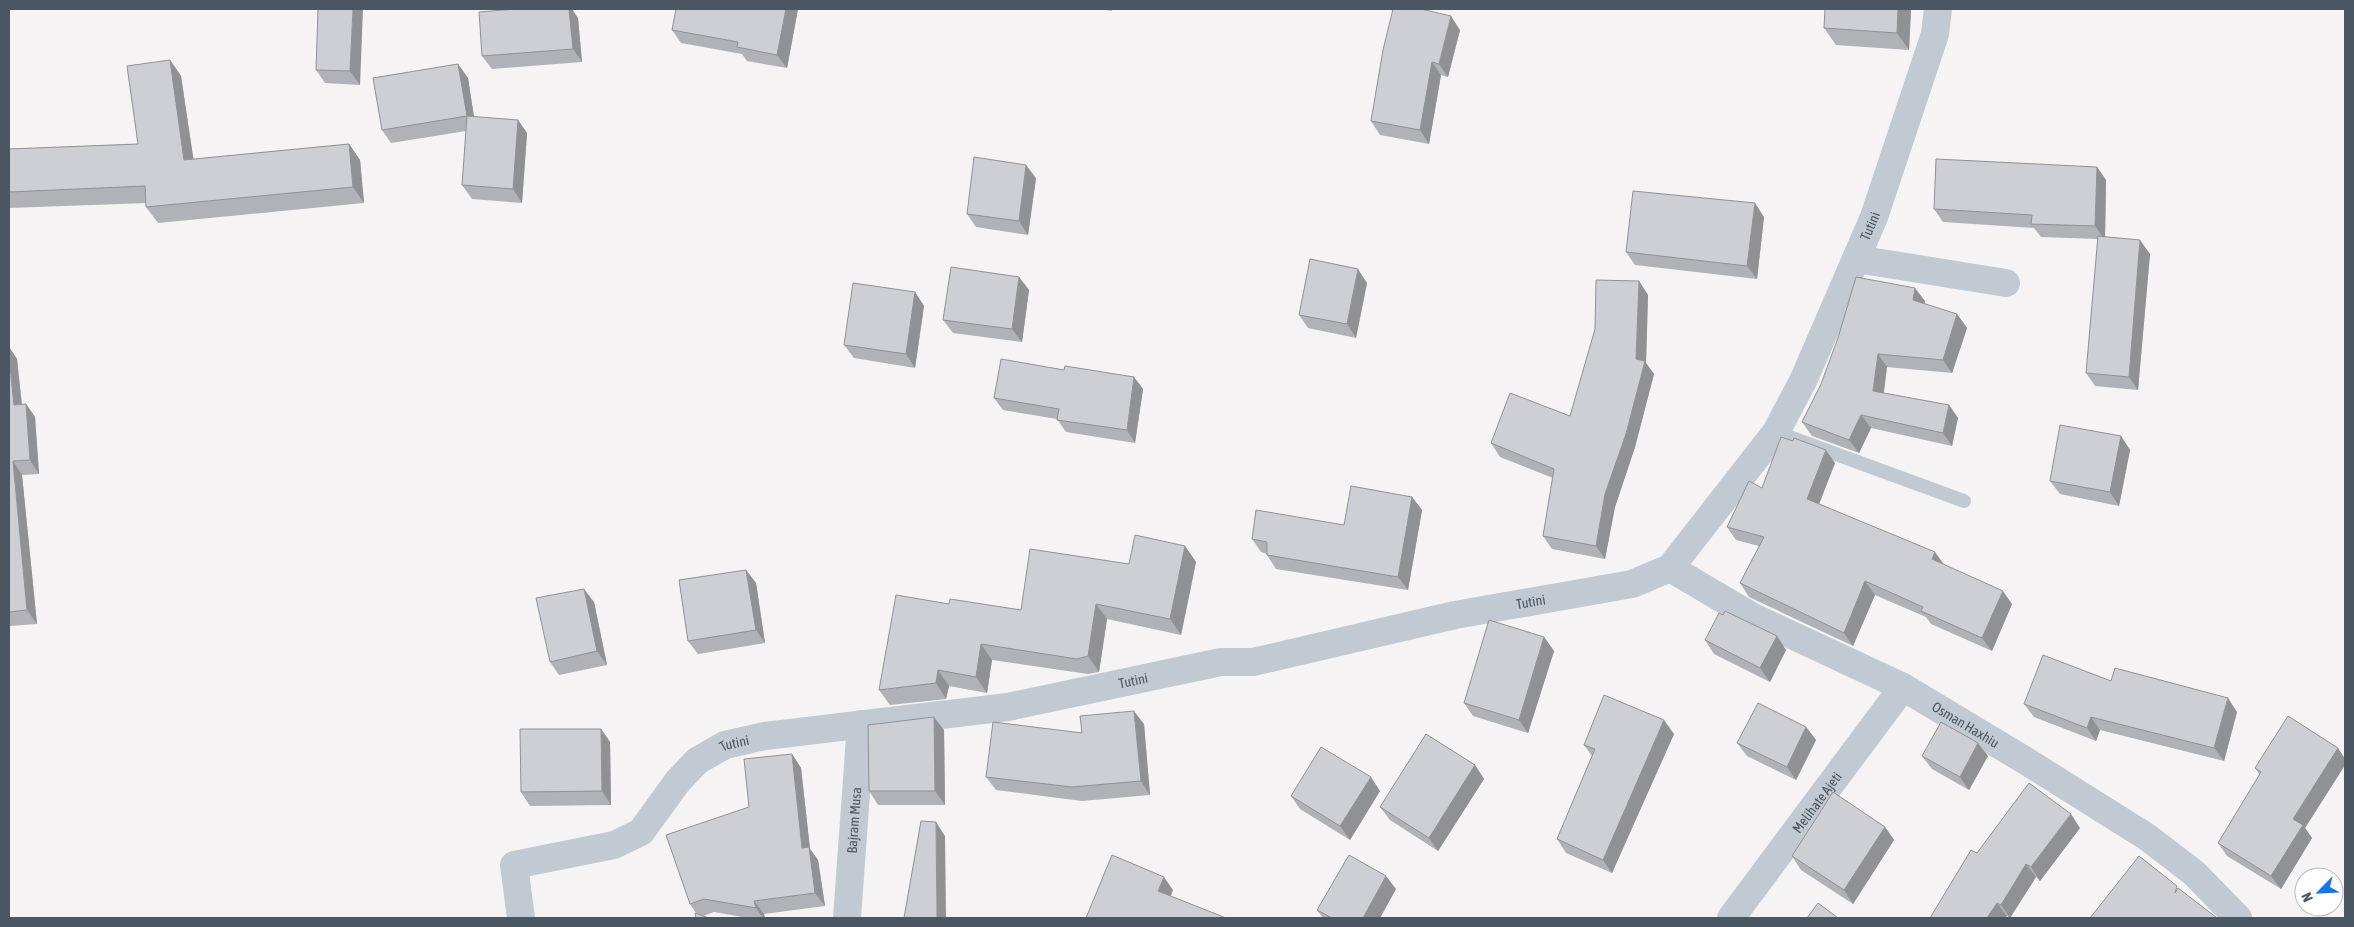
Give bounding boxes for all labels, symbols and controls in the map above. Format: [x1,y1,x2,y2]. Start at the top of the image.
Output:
street label: Tutini [1857,210,1883,243]
street label: Tutini [1515,591,1547,612]
street label: Tutini [1117,670,1149,691]
street label: Osman Haxhiu [1929,698,2002,751]
street label: Tutini [717,732,751,754]
street label: Melihate Ajeti [1789,769,1845,836]
street label: Bajram Musa [844,787,864,854]
north arrow [2294,867,2344,917]
text: N [2298,890,2316,904]

